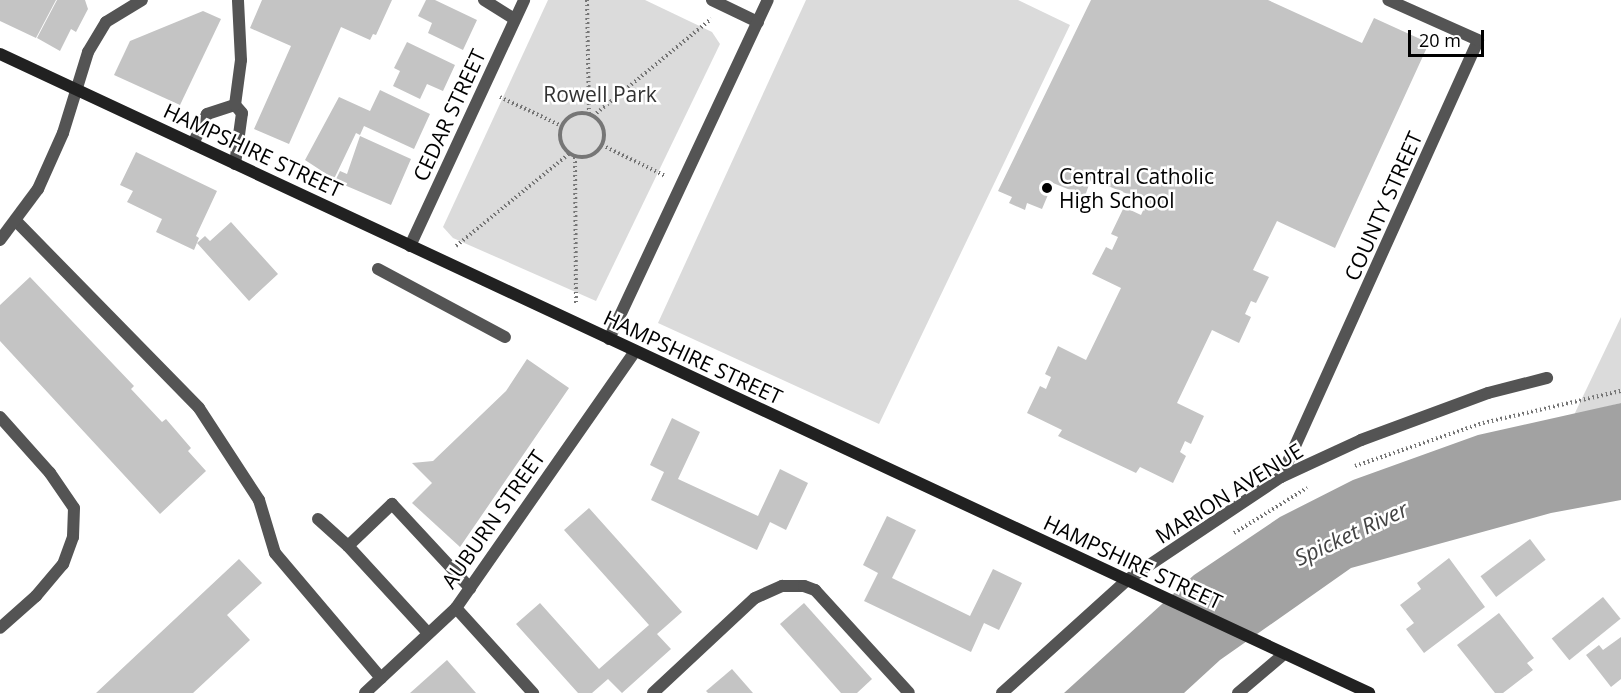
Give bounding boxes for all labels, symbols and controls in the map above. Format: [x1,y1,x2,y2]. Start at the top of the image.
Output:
scale bar [1411,18,1488,56]
text: 20 m [1419,28,1461,52]
street label: CEDAR STREET [407,45,491,185]
park label: Rowell Park [543,81,657,107]
street label: HAMPSHIRE STREET [160,98,346,202]
street label: COUNTY STREET [1339,128,1427,284]
place label: Central Catholic High School [1059,163,1214,213]
marker: Central Catholic High School [1040,181,1054,195]
street label: HAMPSHIRE STREET [600,305,786,409]
street label: MARION AVENUE [1151,438,1307,548]
street label: AUBURN STREET [436,445,550,593]
water label: Spicket River [1290,495,1412,571]
street label: HAMPSHIRE STREET [1040,510,1226,614]

